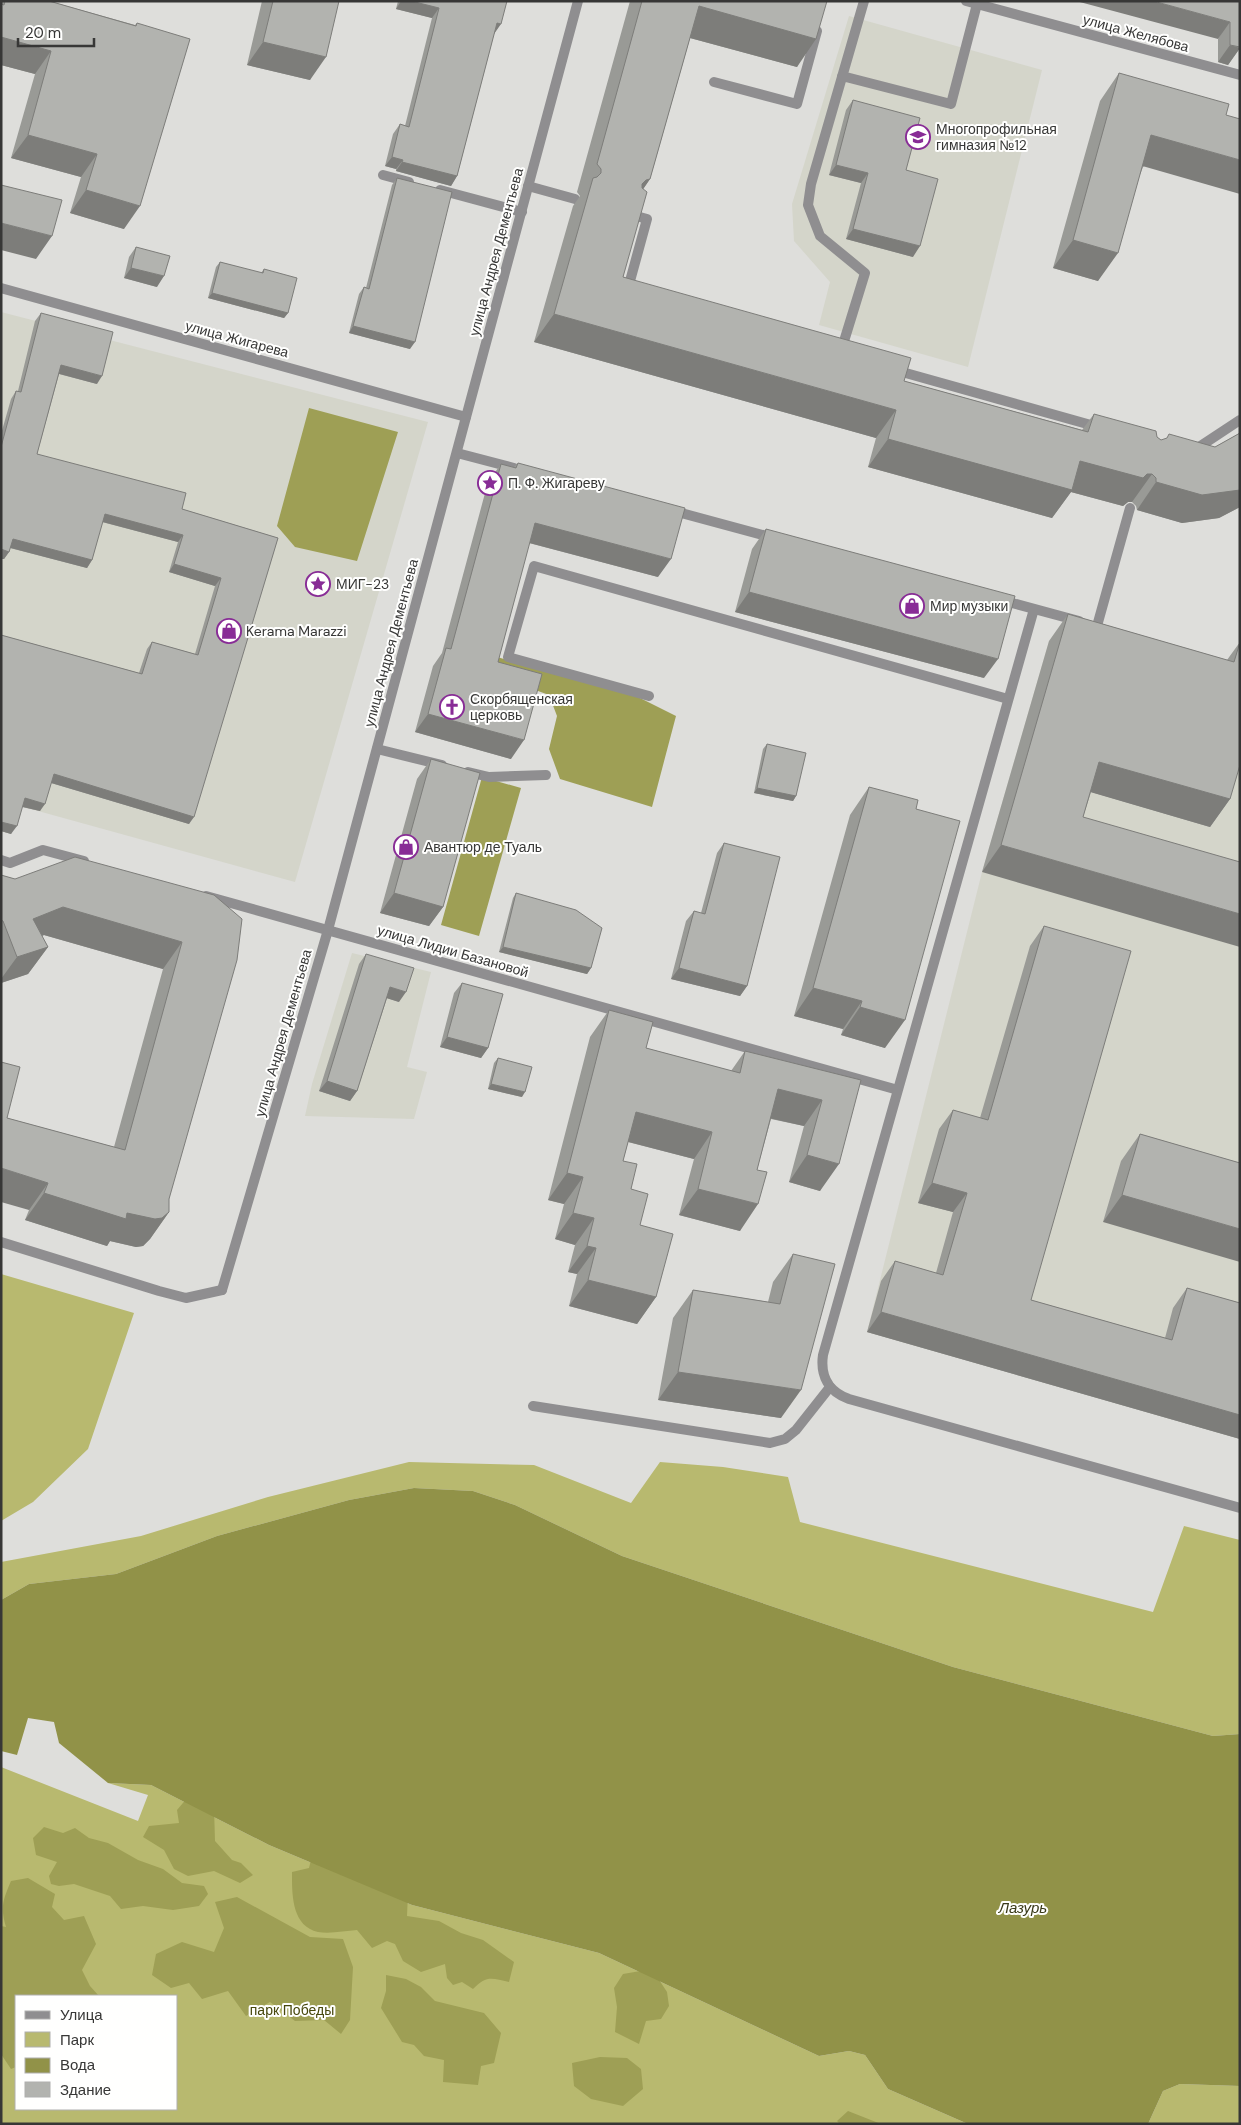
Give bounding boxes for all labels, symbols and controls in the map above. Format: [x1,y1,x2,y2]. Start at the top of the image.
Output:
street label: улица Желябова [1081,10,1191,56]
scale bar [18,15,94,47]
text: 20 m [25,23,61,43]
place label: Многопрофильная гимназия №12 [936,120,1057,154]
school or university icon: Многопрофильная гимназия №12 [905,124,931,150]
street label: улица Андрея Дементьева [465,166,527,338]
street label: улица Жигарева [183,317,291,361]
place icon: П. Ф. Жигареву [477,470,503,496]
place label: П. Ф. Жигареву [508,474,605,492]
street label: улица Андрея Дементьева [360,557,422,729]
place icon: МИГ-23 [305,571,331,597]
place label: МИГ-23 [336,575,389,593]
shop icon: Мир музыки [899,593,925,619]
place label: Мир музыки [930,597,1008,615]
shop icon: Kerama Marazzi [216,618,242,644]
place label: Kerama Marazzi [246,622,347,640]
place label: Скорбященская церковь [470,690,573,724]
church icon: Скорбященская церковь [439,694,465,720]
shop icon: Авантюр де Туаль [393,834,419,860]
place label: Авантюр де Туаль [424,838,542,856]
street label: улица Лидии Базановой [375,921,531,981]
street label: улица Андрея Дементьева [250,947,316,1119]
water label: Лазурь [998,1898,1047,1918]
legend [15,1995,178,2110]
park label: парк Победы [250,2001,334,2019]
text: Улица [60,2005,103,2025]
text: Парк [60,2030,94,2050]
text: Вода [60,2055,96,2075]
text: Здание [60,2080,111,2100]

